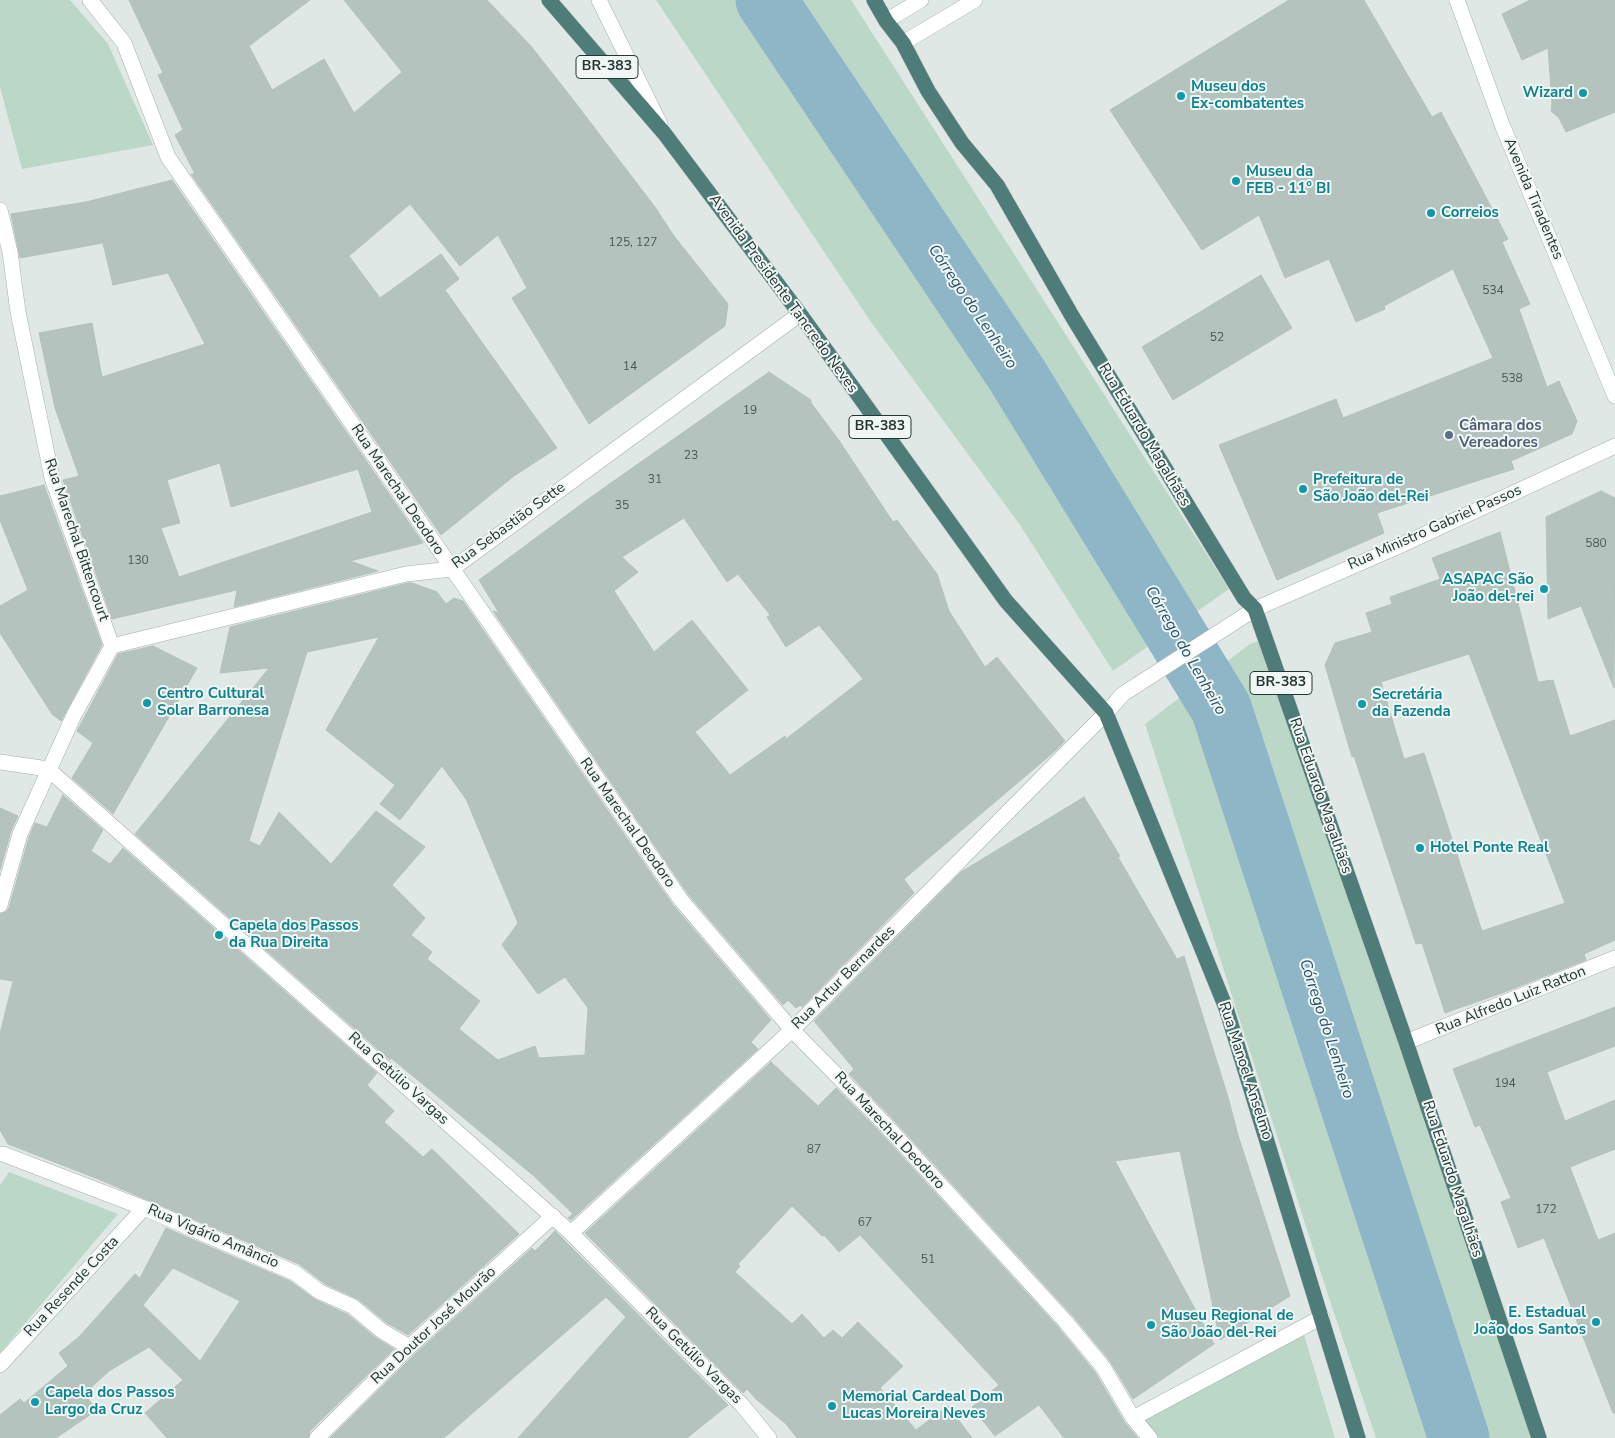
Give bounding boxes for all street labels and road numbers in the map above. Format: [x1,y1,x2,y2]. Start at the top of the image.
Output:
road number: BR-383 [576,56,638,78]
street label: Avenida Tiradentes [1499,136,1567,262]
street label: Avenida Presidente Tancredo Neves [705,191,861,397]
street label: Rua Eduardo Magalhães [1094,360,1194,510]
road number: BR-383 [849,416,911,438]
street label: Rua Marechal Deodoro [346,421,448,559]
street label: Rua Marechal Bittencourt [40,456,112,624]
street label: Rua Sebastião Sette [449,479,569,573]
street label: Rua Ministro Gabriel Passos [1345,482,1525,574]
road number: BR-383 [1250,671,1312,694]
street label: Rua Eduardo Magalhães [1285,716,1355,876]
street label: Rua Marechal Deodoro [575,755,679,891]
street label: Rua Artur Bernardes [788,922,900,1034]
street label: Rua Alfredo Luiz Ratton [1433,963,1589,1039]
street label: Rua Manoel Anselmo [1214,1000,1276,1142]
street label: Rua Getúlio Vargas [344,1029,452,1129]
street label: Rua Marechal Deodoro [830,1068,948,1194]
street label: Rua Eduardo Magalhães [1418,1098,1486,1260]
street label: Rua Vigário Amâncio [145,1201,281,1273]
street label: Rua Resende Costa [21,1233,123,1341]
street label: Rua Doutor José Mourão [368,1263,500,1389]
street label: Rua Getúlio Vargas [641,1304,745,1408]

